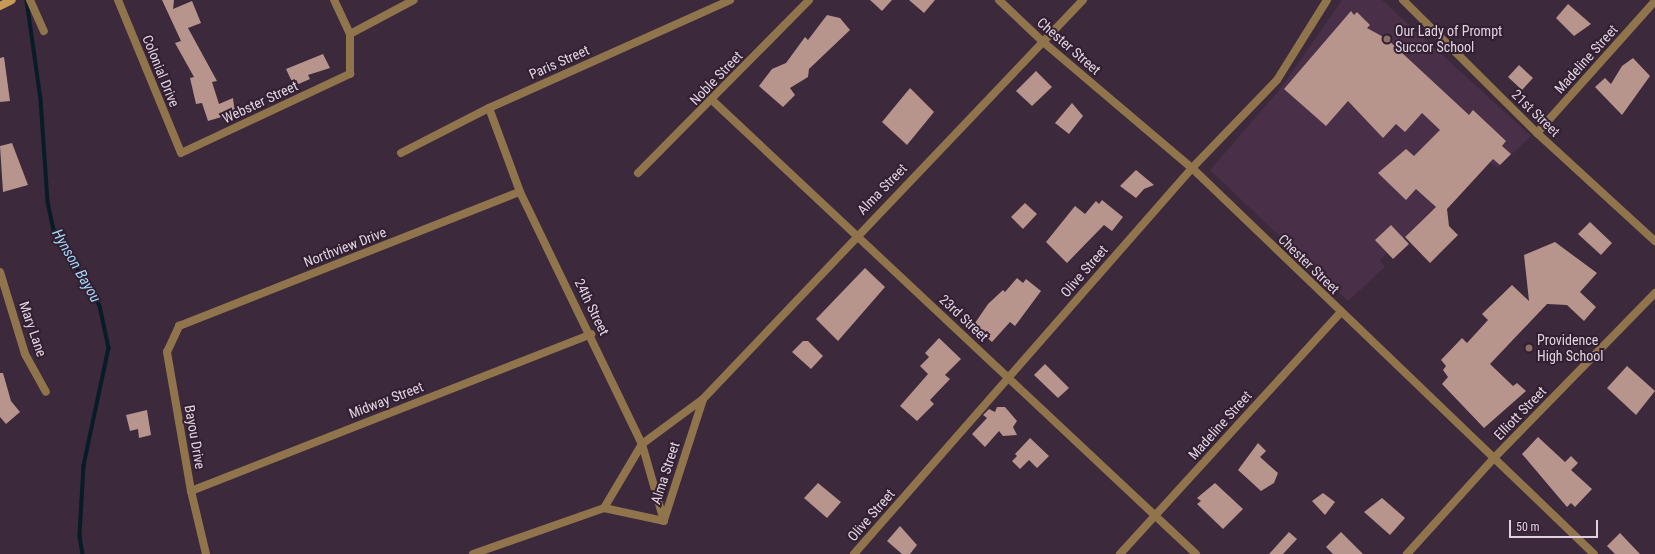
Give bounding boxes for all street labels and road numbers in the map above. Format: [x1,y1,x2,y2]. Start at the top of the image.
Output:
street label: Chester Street [1034,14,1104,78]
street label: Madeline Street [1551,21,1621,97]
street label: Colonial Drive [139,32,183,110]
street label: Paris Street [526,41,592,83]
street label: Noble Street [686,48,746,108]
street label: Webster Street [220,77,300,127]
street label: 21st Street [1508,86,1564,140]
street label: Alma Street [854,160,910,218]
street label: Northview Drive [301,224,389,270]
street label: Chester Street [1275,231,1343,297]
street label: Olive Street [1057,242,1111,300]
street label: 24th Street [571,276,613,338]
street label: 23rd Street [936,291,992,345]
street label: Mary Lane [16,299,50,359]
street label: Midway Street [346,378,426,422]
street label: Elliott Street [1490,383,1550,443]
street label: Madeline Street [1185,387,1255,463]
street label: Bayou Drive [181,404,209,470]
street label: Alma Street [647,440,683,506]
street label: Olive Street [844,486,898,544]

